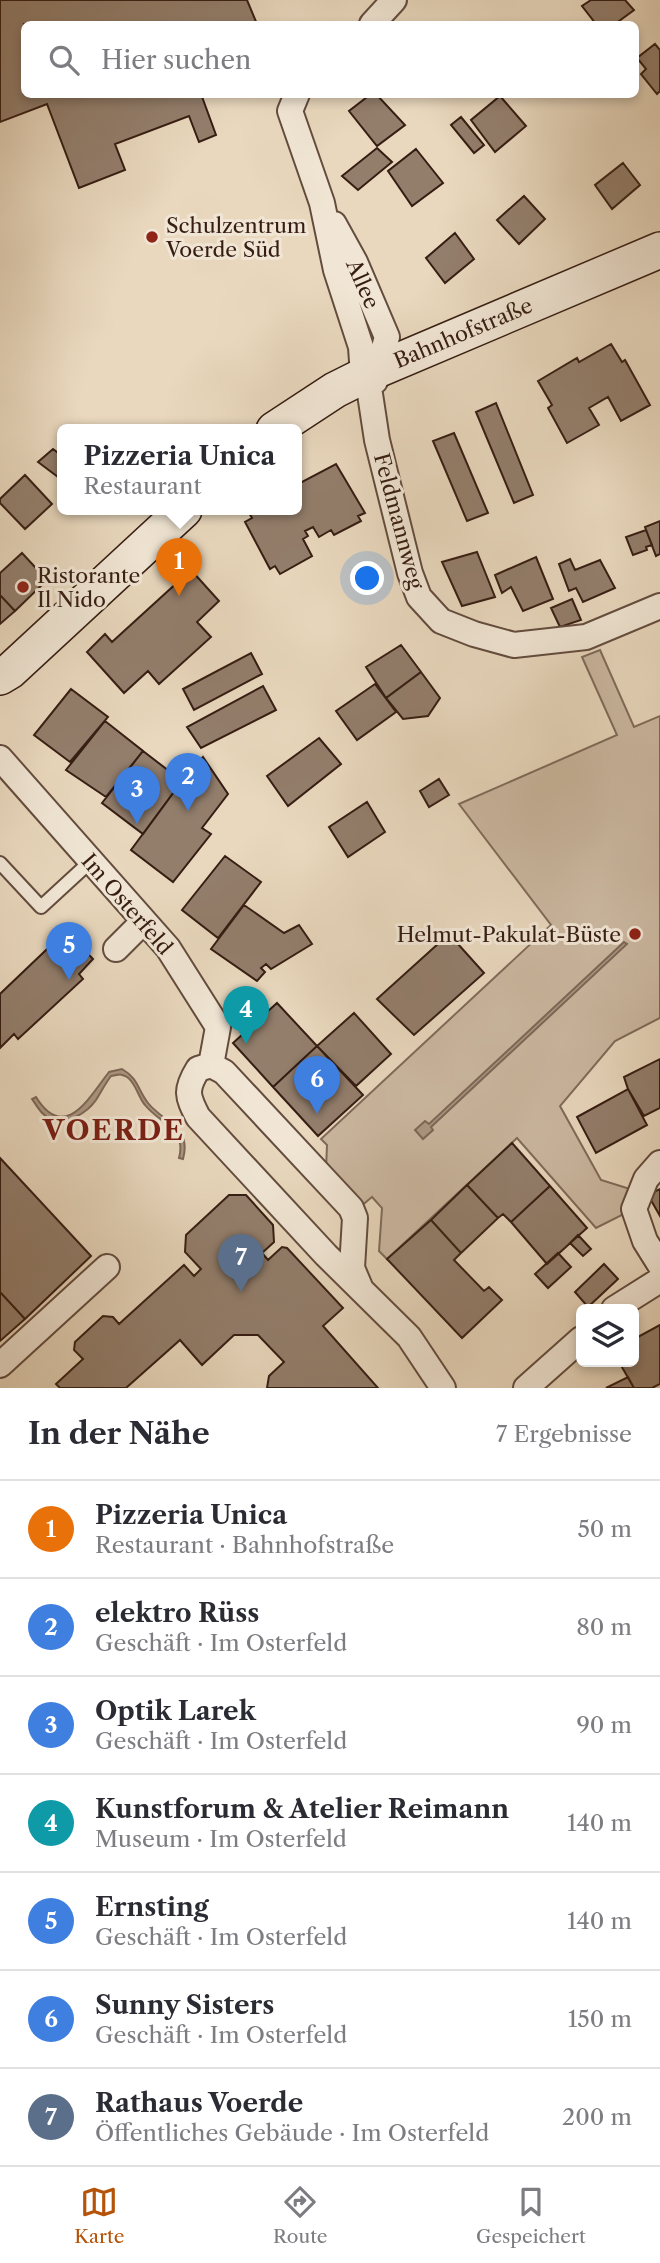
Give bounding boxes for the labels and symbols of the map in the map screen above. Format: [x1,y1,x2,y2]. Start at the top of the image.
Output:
place label: Schulzentrum Voerde Süd [165,213,307,262]
marker: Schulzentrum Voerde Süd [144,229,160,245]
street label: Allee [341,254,385,313]
street label: Bahnhofstraße [390,293,536,373]
street label: Feldmannweg [369,450,429,593]
pin: 1 [156,538,202,596]
your location [350,561,384,595]
place label: Ristorante Il Nido [37,563,140,612]
marker: Ristorante Il Nido [15,579,31,595]
pin: 2 [165,753,211,811]
pin: 3 [114,766,160,824]
street label: Im Osterfeld [76,848,178,960]
pin: 5 [46,922,92,980]
place label: Helmut-Pakulat-Büste [397,922,621,947]
marker: Helmut-Pakulat-Büste [627,926,643,942]
pin: 4 [223,986,269,1044]
pin: 6 [294,1056,340,1114]
district label: VOERDE [42,1113,185,1147]
pin: 7 [218,1234,264,1292]

